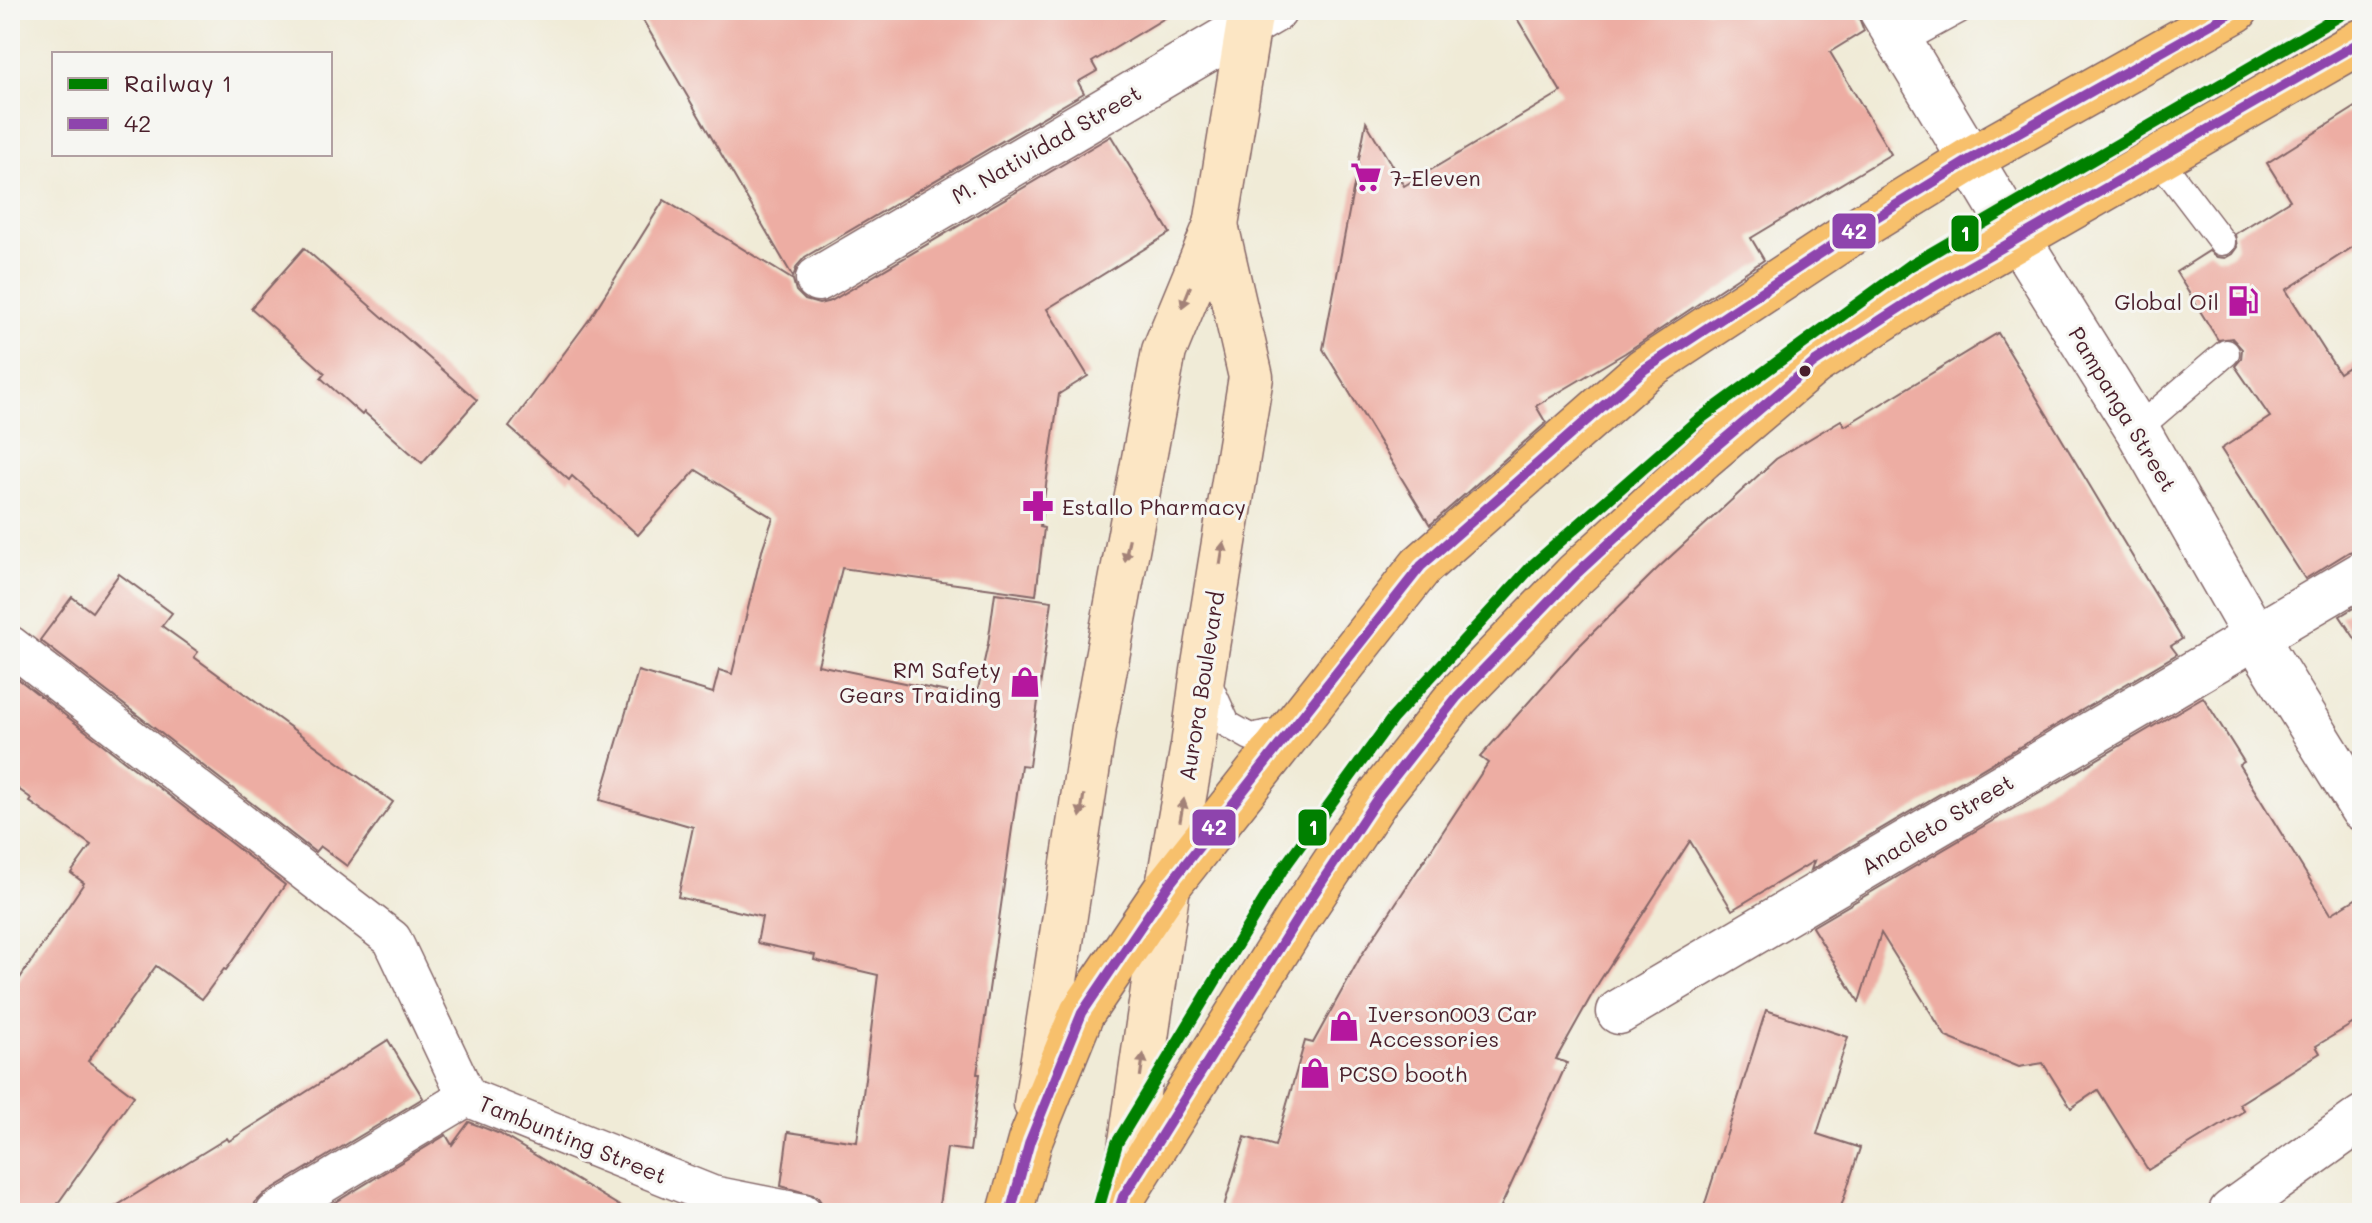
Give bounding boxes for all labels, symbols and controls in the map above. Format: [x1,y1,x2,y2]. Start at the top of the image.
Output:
legend [52,52,332,156]
text: Railway 1 [124,67,232,98]
street label: M. Natividad Street [946,78,1146,210]
text: 42 [124,107,151,138]
supermarket icon: 7-Eleven [1349,160,1383,194]
place label: 7-Eleven [1390,163,1481,192]
line badge: 42 [1831,212,1877,250]
line badge: 1 [1950,214,1980,253]
text: 42 [1841,216,1867,245]
text: 1 [1960,218,1970,247]
fuel station icon: Global Oil [2226,284,2260,318]
one-way arrow [1180,285,1193,309]
place label: Global Oil [2114,287,2219,316]
street label: Pampanga Street [2062,321,2184,497]
unlabelled marker [1797,363,1813,379]
pharmacy icon: Estallo Pharmacy [1021,489,1055,523]
place label: Estallo Pharmacy [1062,492,1246,521]
one-way arrow [1121,537,1133,562]
one-way arrow [1216,540,1229,565]
street label: Aurora Boulevard [1172,589,1230,783]
place label: RM Safety Gears Traiding [839,655,1001,709]
shop icon: RM Safety Gears Traiding [1008,665,1042,699]
street label: Anacleto Street [1855,767,2019,881]
one-way arrow [1075,793,1088,818]
one-way arrow [1176,797,1188,822]
line badge: 42 [1191,808,1237,847]
line badge: 1 [1297,808,1328,847]
text: 42 [1201,812,1227,841]
text: 1 [1308,812,1318,841]
place label: Iverson003 Car Accessories [1368,999,1537,1053]
shop icon: Iverson003 Car Accessories [1327,1009,1361,1043]
one-way arrow [1136,1052,1149,1077]
shop icon: PCSO booth [1298,1056,1332,1090]
place label: PCSO booth [1339,1059,1467,1088]
street label: Tambunting Street [475,1088,671,1190]

